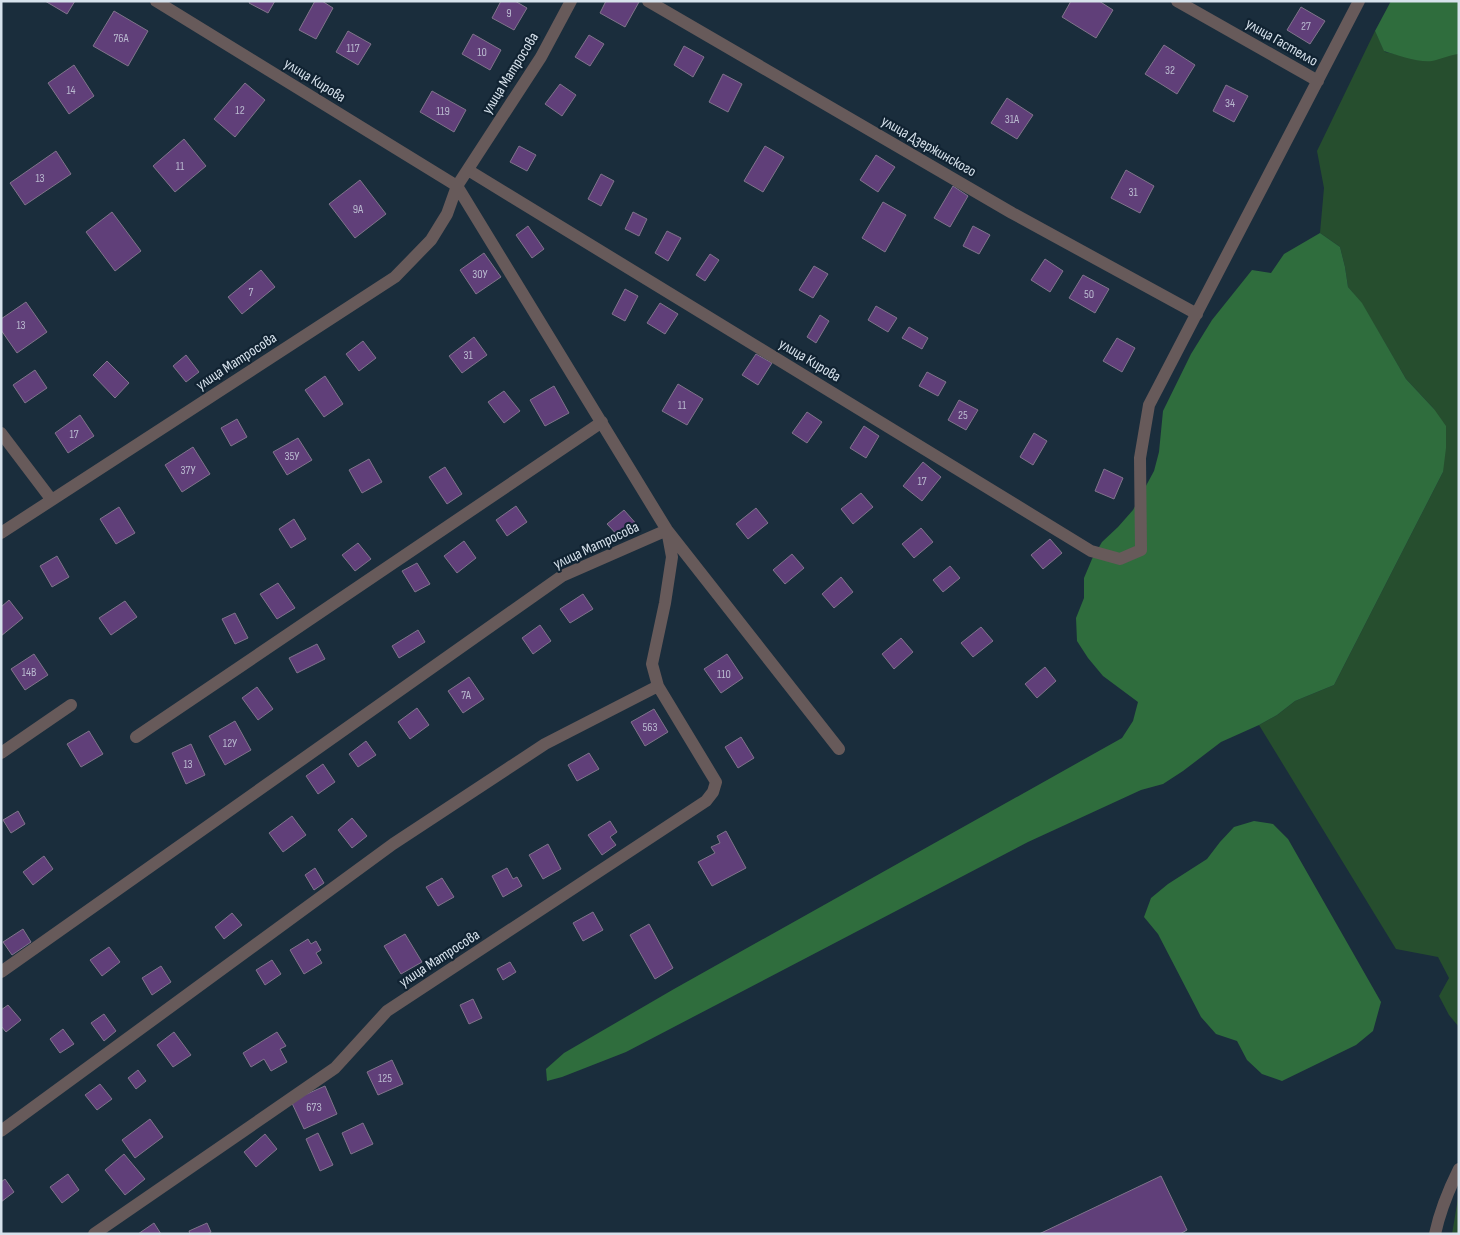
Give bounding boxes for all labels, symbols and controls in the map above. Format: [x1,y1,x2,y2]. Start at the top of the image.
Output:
house number: 9 [506,6,512,21]
street label: улица Гастелло [1242,14,1321,71]
house number: 27 [1301,19,1311,34]
street label: улица Матросова [478,29,543,118]
house number: 76А [113,31,129,46]
house number: 117 [346,41,360,56]
house number: 10 [477,45,487,60]
street label: улица Кирова [280,54,349,107]
house number: 32 [1165,63,1175,78]
house number: 14 [66,83,76,98]
house number: 34 [1225,96,1235,111]
house number: 12 [235,103,245,118]
house number: 119 [436,104,450,119]
street label: улица Дзержинского [878,112,980,181]
house number: 31А [1005,112,1020,127]
house number: 11 [176,159,185,174]
house number: 13 [35,171,45,186]
house number: 31 [1128,185,1138,200]
house number: 9А [353,202,364,217]
house number: 30У [472,267,488,282]
house number: 7 [249,285,254,300]
house number: 50 [1084,287,1094,302]
house number: 13 [16,318,26,333]
street label: улица Матросова [192,328,280,395]
street label: улица Кирова [775,334,844,386]
house number: 31 [463,348,473,363]
house number: 11 [678,398,687,413]
house number: 25 [958,408,968,423]
house number: 17 [70,427,79,442]
house number: 35У [285,449,299,464]
house number: 37У [180,463,196,478]
house number: 17 [918,474,927,489]
street label: улица Матросова [550,517,642,574]
house number: 14В [22,665,36,680]
house number: 110 [717,667,731,682]
house number: 7А [461,688,472,703]
house number: 563 [642,720,658,735]
house number: 12У [223,736,237,751]
house number: 13 [183,757,193,772]
street label: улица Матросова [395,925,483,992]
house number: 125 [378,1071,392,1086]
house number: 67З [306,1100,322,1115]

